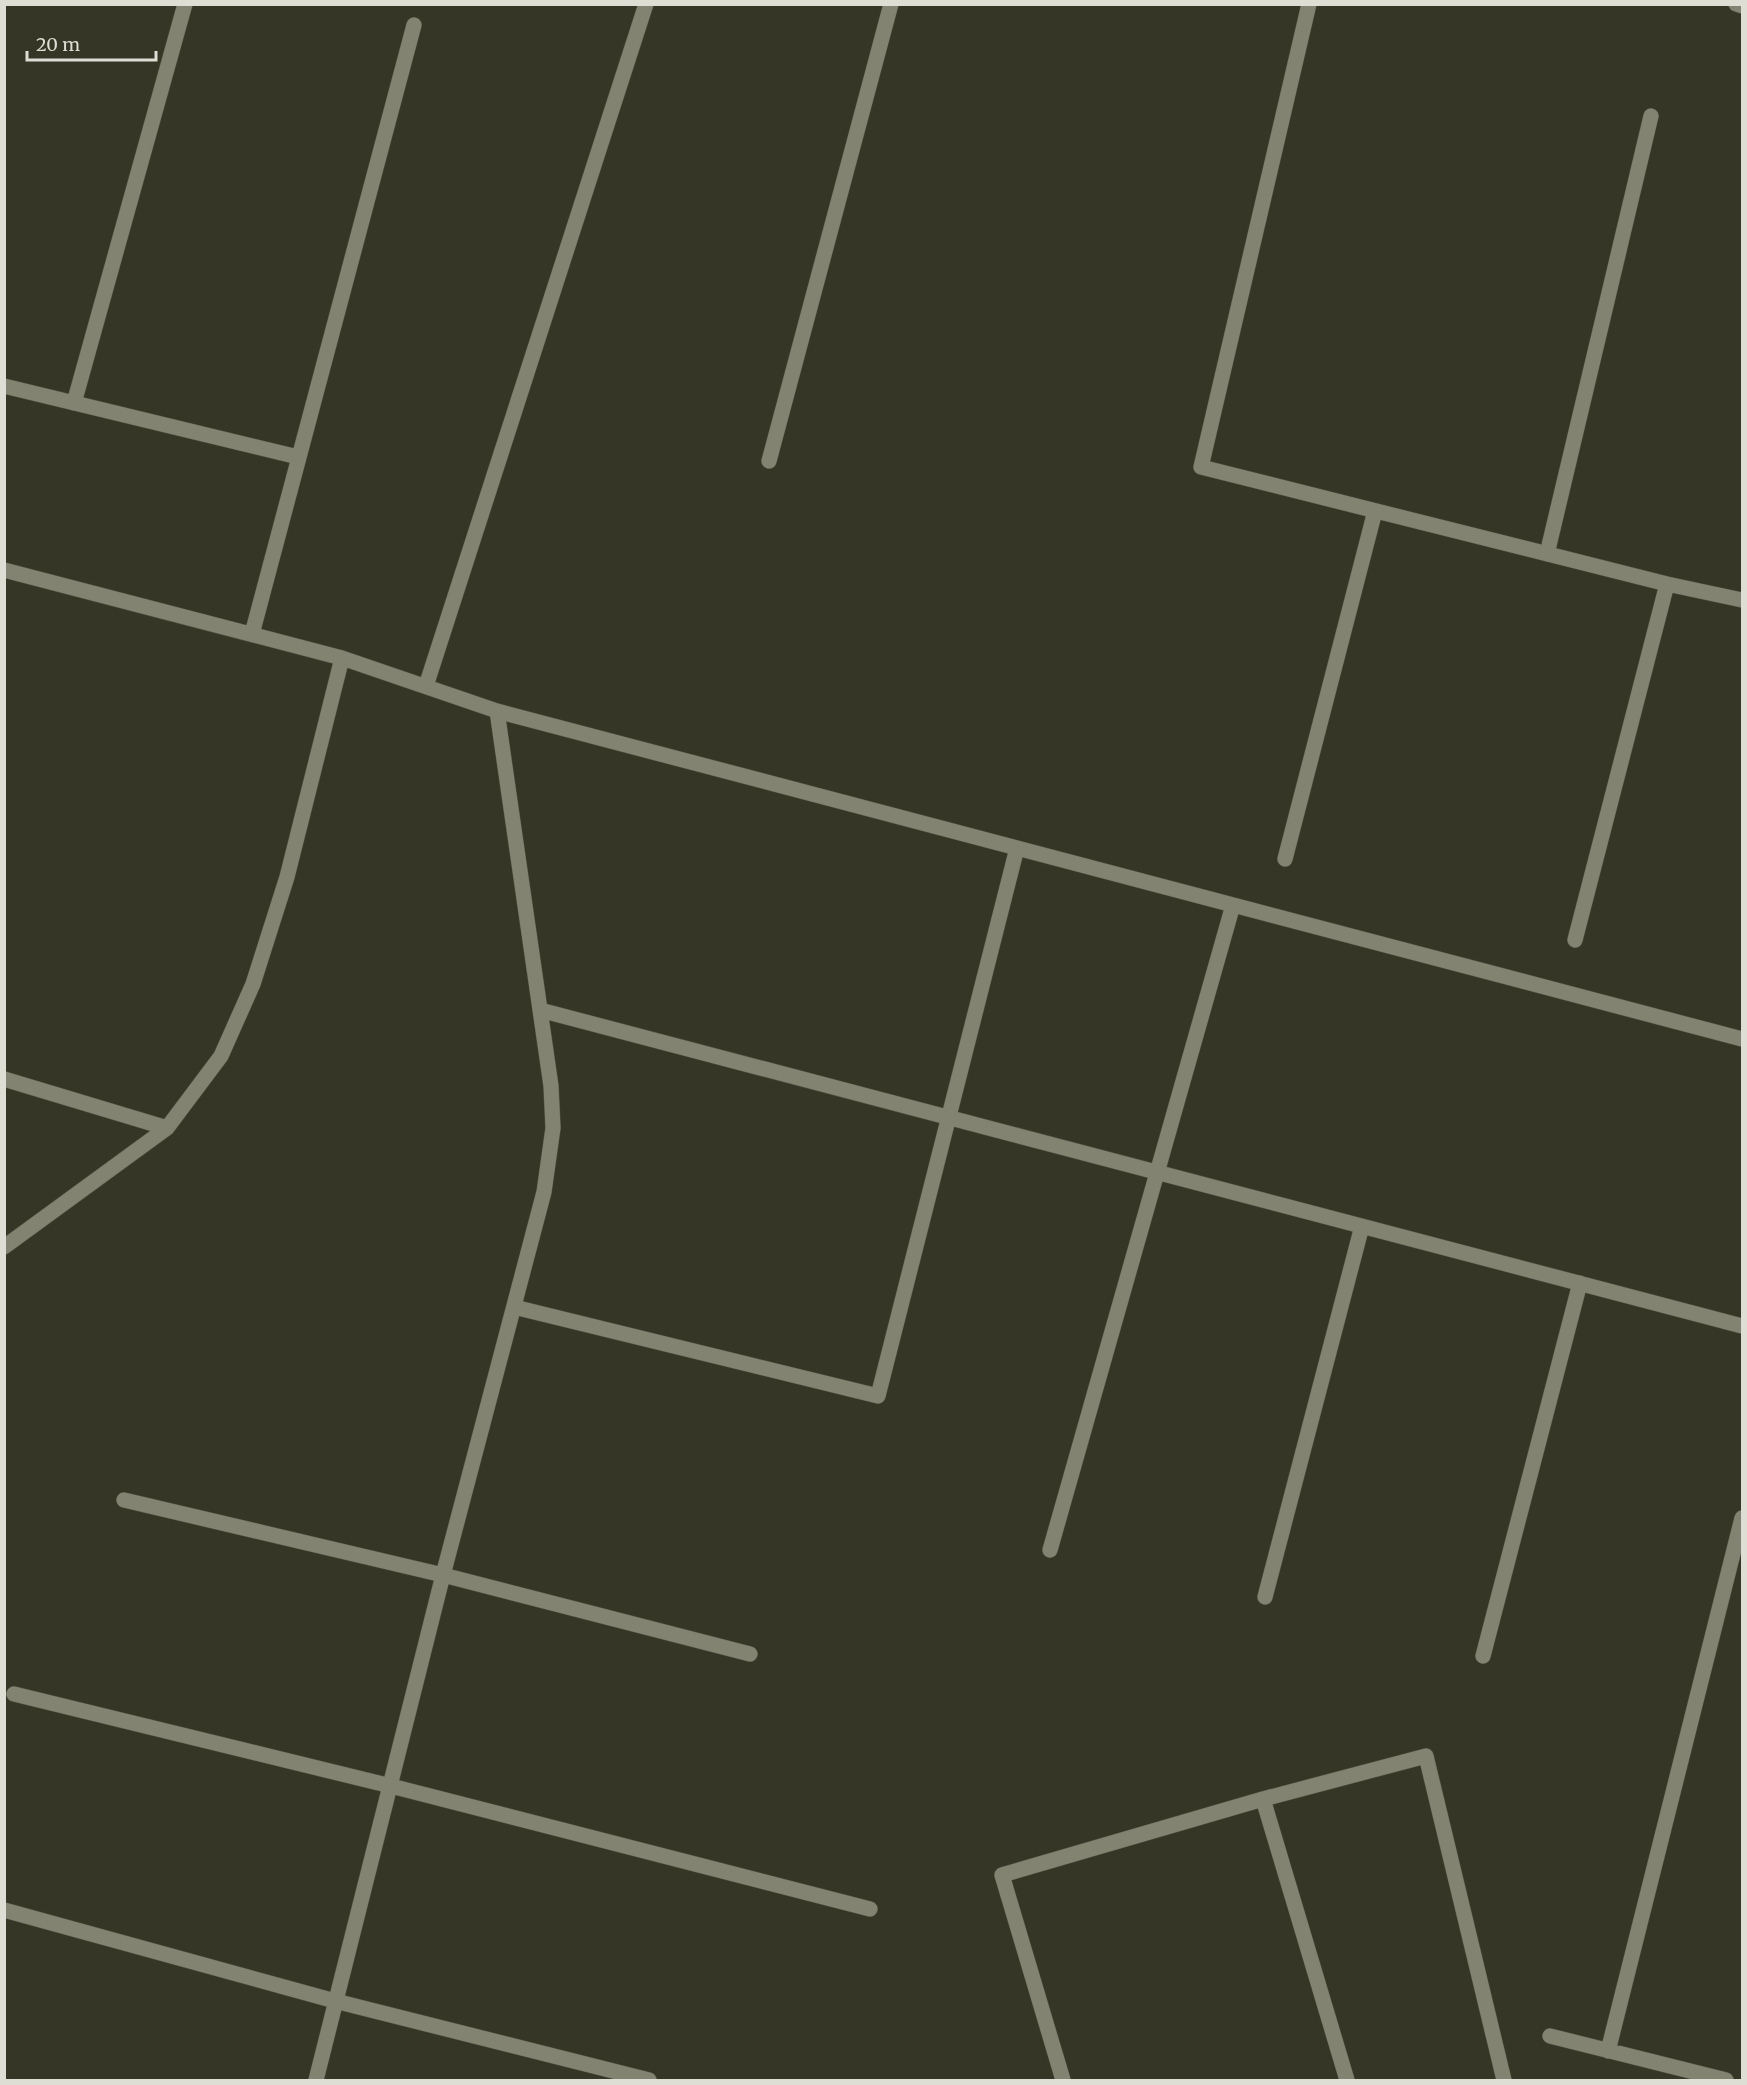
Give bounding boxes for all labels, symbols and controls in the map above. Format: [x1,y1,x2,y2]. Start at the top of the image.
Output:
scale bar [27,24,156,62]
text: 20 m [36,33,80,56]

